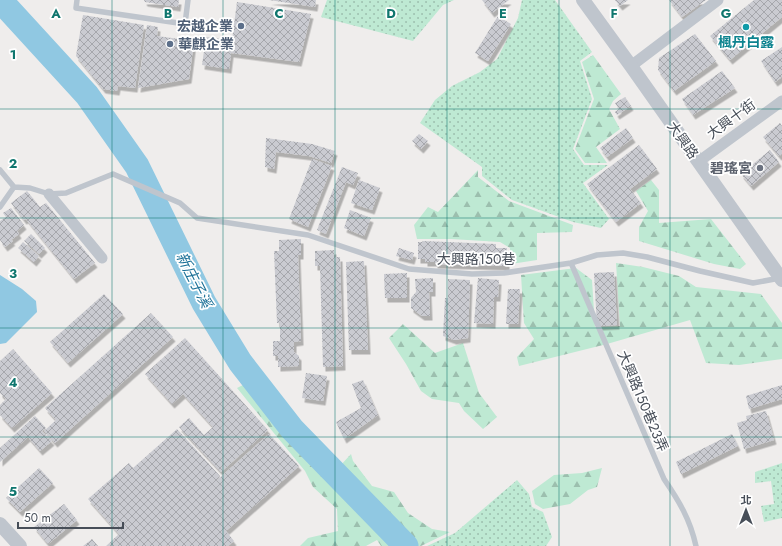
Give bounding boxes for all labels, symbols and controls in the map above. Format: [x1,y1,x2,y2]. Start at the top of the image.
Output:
text: A [50,4,61,23]
text: B [164,4,173,23]
text: C [274,4,284,23]
text: D [386,4,396,23]
text: E [499,4,507,23]
text: F [610,4,618,23]
text: G [721,4,732,23]
place label: 宏越企業 [177,16,233,36]
marker: 宏越企業 [236,21,246,31]
marker: 楓丹白露 [741,22,751,32]
place label: 楓丹白露 [718,32,774,52]
place label: 華麒企業 [178,34,234,54]
marker: 華麒企業 [165,39,175,49]
text: 1 [10,45,16,64]
street label: 大興十街 [702,94,760,144]
street label: 大興路 [663,117,703,163]
text: 2 [9,154,17,173]
place label: 碧瑤宮 [710,158,752,178]
marker: 碧瑤宮 [755,163,765,173]
water label: 新庄子溪 [171,248,218,313]
street label: 大興路150巷 [437,249,515,269]
text: 3 [9,264,17,283]
street label: 大興路150巷23弄 [613,347,673,455]
text: 4 [8,373,18,392]
text: 5 [9,482,17,501]
north arrow [726,490,766,530]
text: 北 [741,492,752,508]
scale bar [18,504,123,530]
text: 50 m [24,509,51,527]

